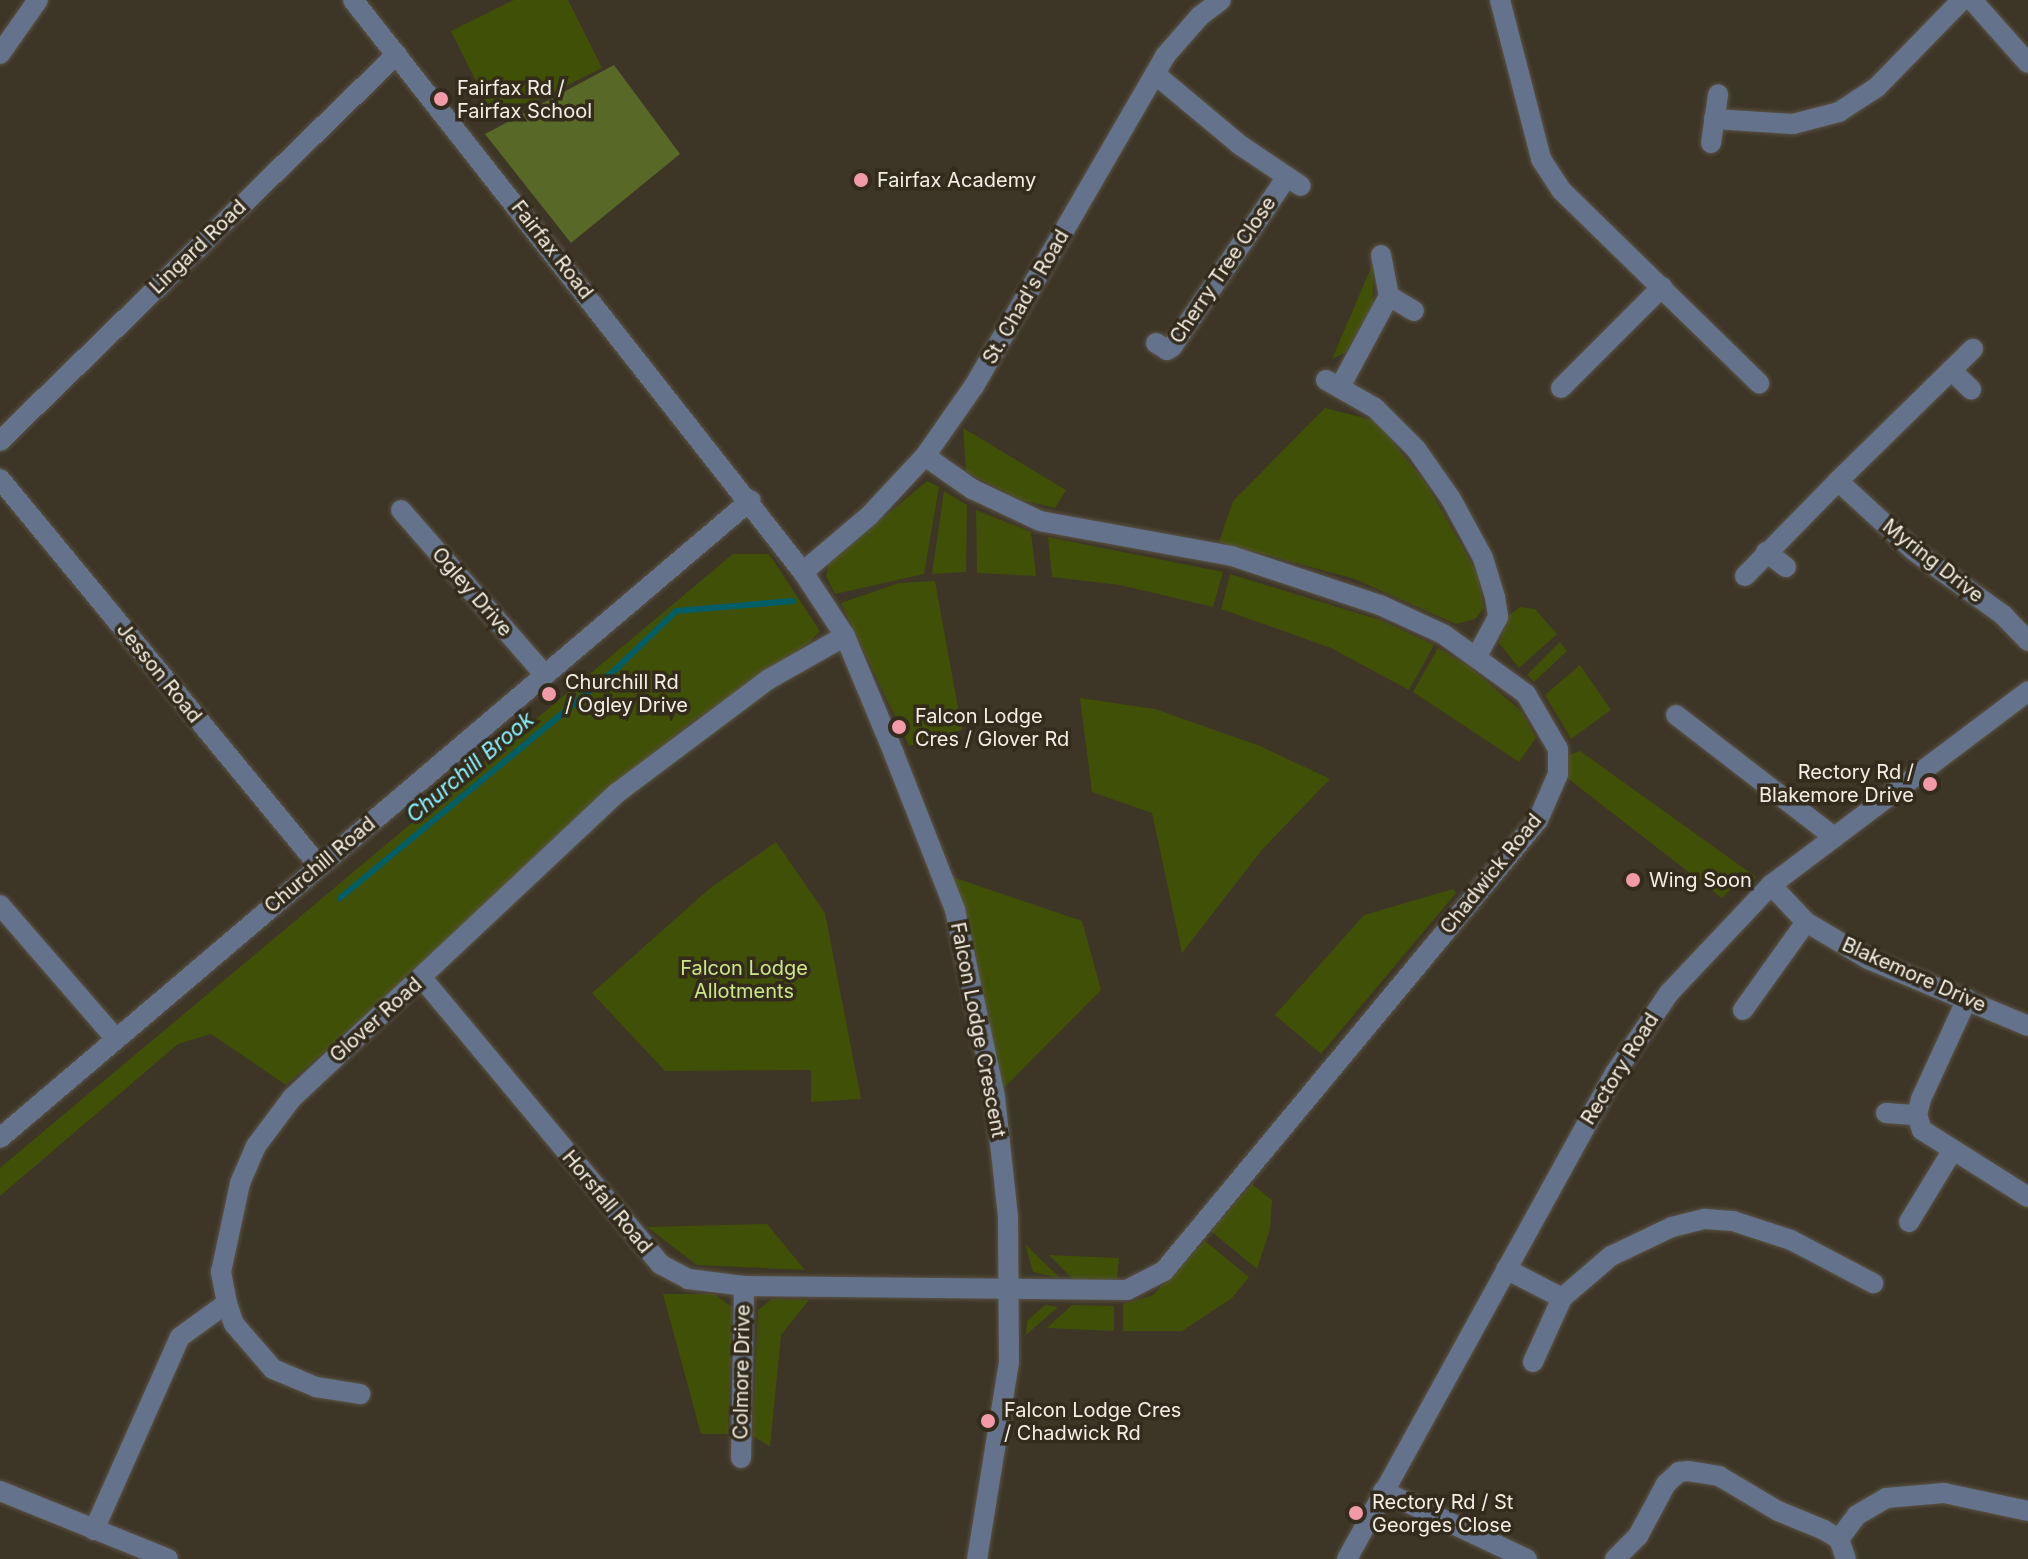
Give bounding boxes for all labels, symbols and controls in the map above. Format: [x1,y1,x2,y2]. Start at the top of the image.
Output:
place label: Fairfax Rd / Fairfax School [457,76,592,123]
marker: Fairfax Rd / Fairfax School [432,90,450,108]
place label: Fairfax Academy [877,168,1036,192]
marker: Fairfax Academy [852,171,870,189]
street label: Cherry Tree Close [1165,192,1281,348]
street label: Lingard Road [145,195,251,299]
street label: Fairfax Road [506,196,598,304]
street label: St. Chad's Road [978,226,1074,368]
street label: Myring Drive [1878,514,1988,608]
street label: Ogley Drive [427,543,517,641]
street label: Jesson Road [111,618,207,728]
place label: Churchill Rd / Ogley Drive [565,670,688,717]
marker: Churchill Rd / Ogley Drive [540,685,558,703]
place label: Falcon Lodge Cres / Glover Rd [915,704,1069,751]
water label: Churchill Brook [401,706,539,828]
marker: Falcon Lodge Cres / Glover Rd [890,718,908,736]
place label: Rectory Rd / Blakemore Drive [1759,760,1914,807]
marker: Rectory Rd / Blakemore Drive [1921,775,1939,793]
street label: Chadwick Road [1435,809,1547,939]
street label: Churchill Road [260,812,380,918]
place label: Wing Soon [1649,868,1752,892]
marker: Wing Soon [1624,871,1642,889]
street label: Falcon Lodge Crescent [945,920,1011,1140]
street label: Blakemore Drive [1838,933,1990,1017]
park label: Falcon Lodge Allotments [680,956,808,1003]
street label: Glover Road [325,973,427,1067]
street label: Rectory Road [1576,1009,1664,1129]
street label: Horsfall Road [557,1146,657,1258]
street label: Colmore Drive [729,1304,755,1440]
place label: Falcon Lodge Cres / Chadwick Rd [1004,1398,1181,1445]
marker: Falcon Lodge Cres / Chadwick Rd [979,1412,997,1430]
place label: Rectory Rd / St Georges Close [1372,1490,1513,1537]
marker: Rectory Rd / St Georges Close [1347,1504,1365,1522]

